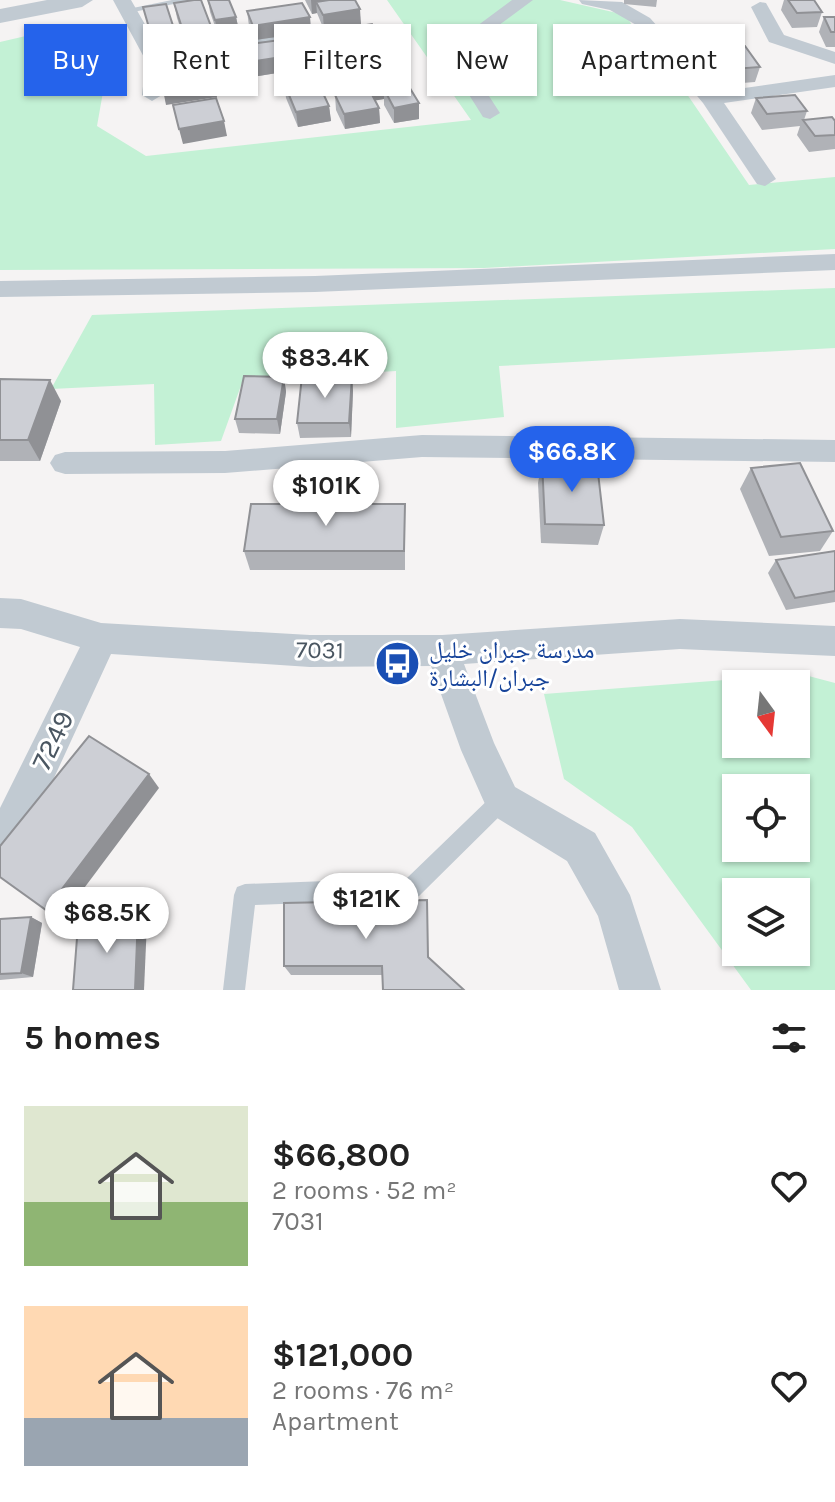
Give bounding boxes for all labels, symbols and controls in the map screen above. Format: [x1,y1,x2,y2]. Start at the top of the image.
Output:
chip: Buy [24,24,127,96]
chip: Rent [143,24,258,96]
chip: Filters [274,24,411,96]
chip: New [427,24,537,96]
chip: Apartment [553,24,745,96]
pin: $83.4K [260,332,390,400]
text: $83.4K [281,342,369,373]
pin: $66.8K [507,426,637,494]
text: $66.8K [528,436,616,467]
pin: $101K [270,460,382,528]
text: $101K [291,470,361,501]
street label: 7031 [296,636,344,664]
place label: مدرسة جبران خليل جبران/البشارة [429,636,594,692]
bus stop icon: مدرسة جبران خليل جبران/البشارة [374,640,422,688]
north arrow [722,670,810,758]
map controls [722,670,810,966]
street label: 7249 [25,705,80,775]
button: locate [722,774,810,862]
pin: $121K [310,873,422,941]
button: layers [722,878,810,966]
text: $121K [331,883,401,914]
pin: $68.5K [42,887,172,955]
text: $68.5K [63,897,151,928]
icon: filters [767,1016,811,1060]
text: 5 homes [24,1018,161,1058]
text: $66,800 [272,1135,410,1175]
icon: home [88,1138,184,1234]
icon: heart [767,1164,811,1208]
text: 2 rooms · 52 m² [272,1175,457,1206]
text: 7031 [272,1206,324,1237]
text: $121,000 [272,1335,413,1375]
icon: home [88,1338,184,1434]
icon: heart [767,1364,811,1408]
text: 2 rooms · 76 m² [272,1375,454,1406]
text: Apartment [272,1406,399,1437]

